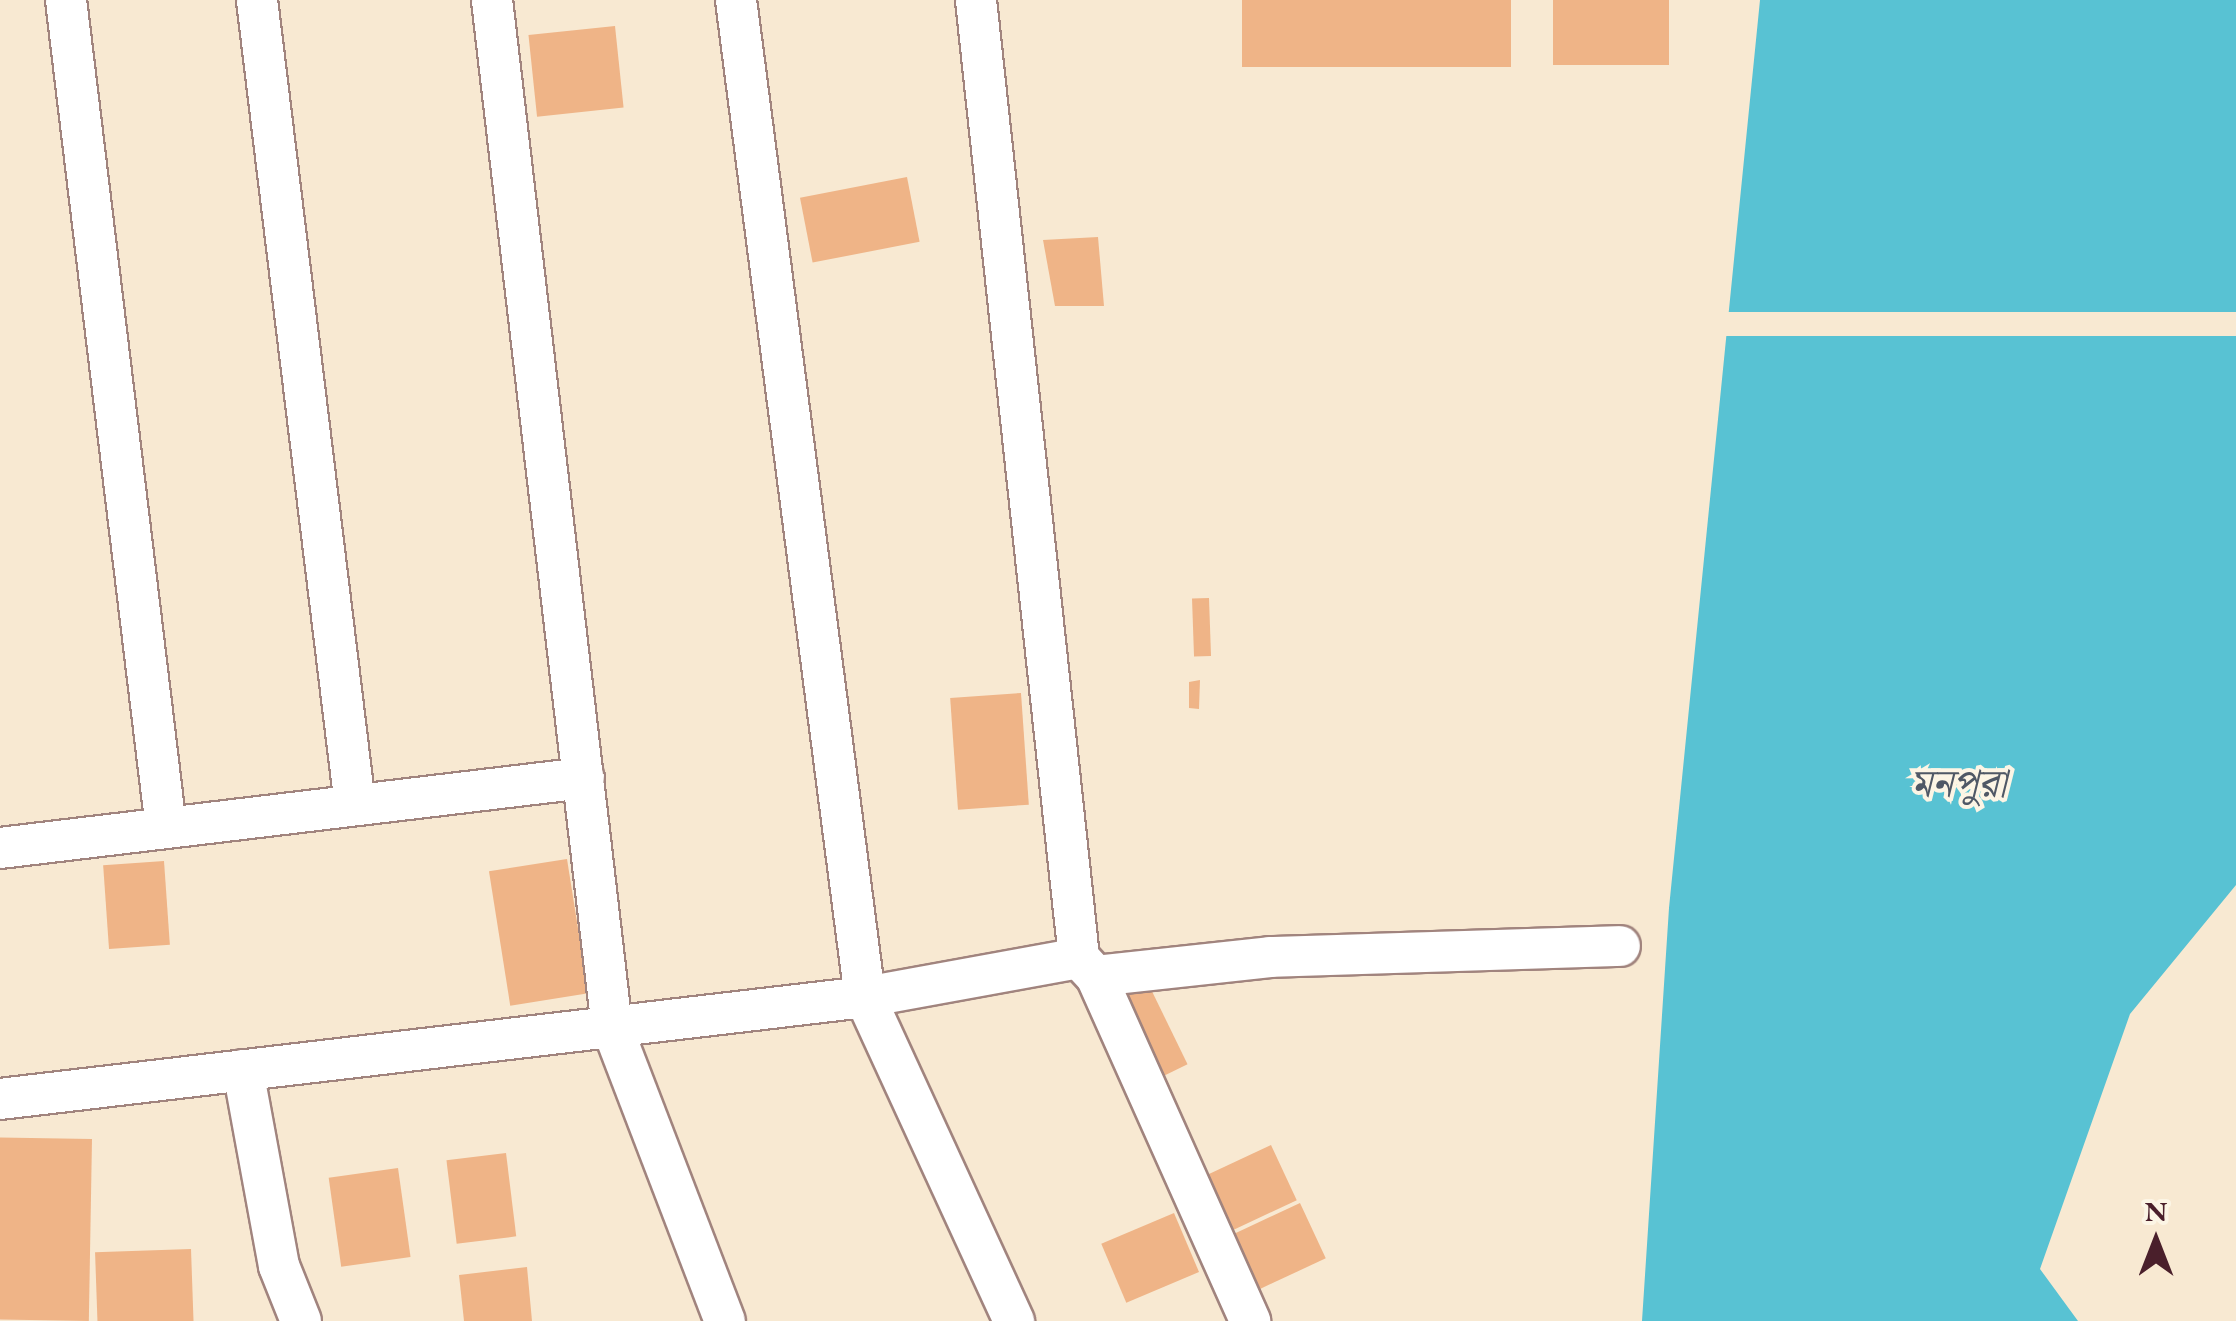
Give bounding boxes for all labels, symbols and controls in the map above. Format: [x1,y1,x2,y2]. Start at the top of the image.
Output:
water label: মনপুরা [1910,759,2006,807]
north arrow [2106,1191,2206,1291]
text: N [2145,1193,2167,1229]

